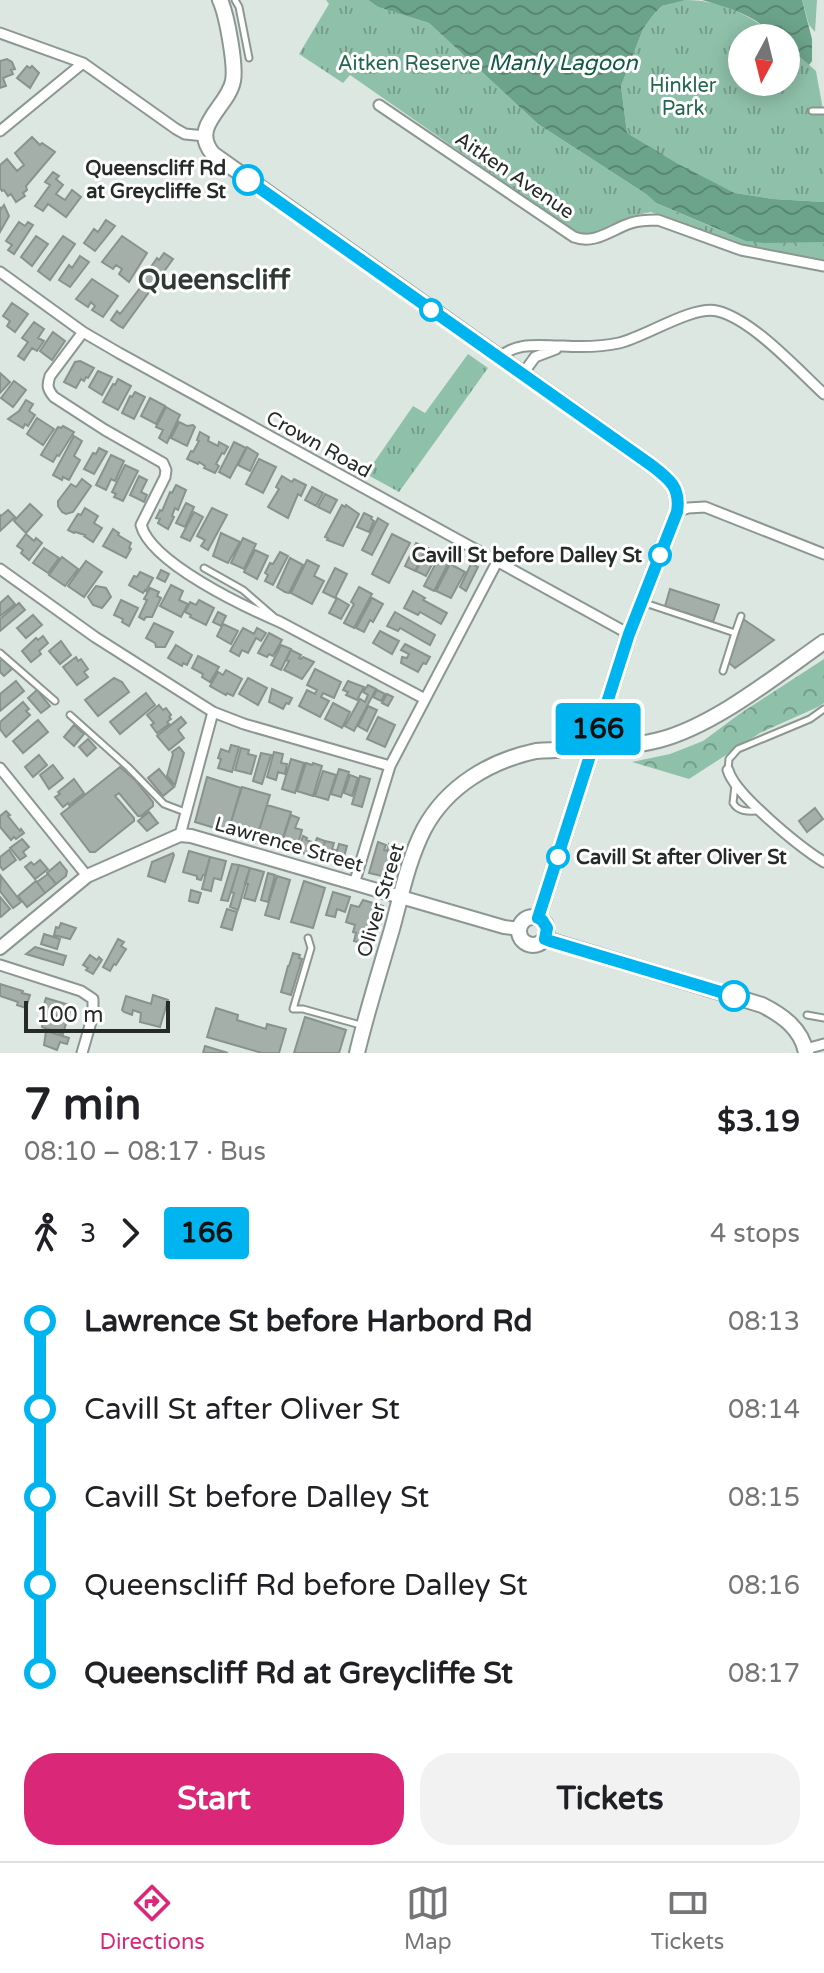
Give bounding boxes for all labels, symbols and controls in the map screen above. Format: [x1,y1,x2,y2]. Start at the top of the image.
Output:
north arrow [728,24,800,96]
map controls [728,24,800,96]
water label: Manly Lagoon [488,50,638,76]
park label: Aitken Reserve [338,52,480,76]
park label: Hinkler Park [650,74,717,121]
street label: Aitken Avenue [450,127,579,224]
place label: Queenscliff Rd at Greycliffe St [85,157,226,204]
marker: Queenscliff Rd at Greycliffe St [233,165,263,195]
district label: Queenscliff [138,263,291,297]
unlabelled marker [420,299,442,321]
street label: Crown Road [262,406,375,484]
place label: Cavill St before Dalley St [412,544,642,568]
marker: Cavill St before Dalley St [649,544,671,566]
line badge: 166 [552,703,644,755]
text: 166 [572,712,624,746]
street label: Lawrence Street [212,812,366,878]
street label: Oliver Street [352,840,410,960]
marker: Cavill St after Oliver St [547,846,569,868]
place label: Cavill St after Oliver St [576,846,787,870]
unlabelled marker [719,981,749,1011]
scale bar [24,997,170,1033]
text: 100 m [36,1002,103,1028]
text: 7 min [24,1079,141,1132]
text: $3.19 [717,1103,800,1140]
text: 08:10 – 08:17 · Bus [24,1136,266,1167]
icon: walk [24,1211,68,1255]
icon: forward [108,1211,152,1255]
text: 166 [180,1216,233,1250]
text: 3 [80,1218,96,1249]
text: 4 stops [710,1218,800,1249]
text: Lawrence St before Harbord Rd [84,1303,532,1340]
text: 08:13 [728,1306,800,1337]
text: Cavill St after Oliver St [84,1391,400,1428]
text: 08:14 [728,1394,800,1425]
text: Cavill St before Dalley St [84,1479,429,1516]
text: 08:15 [728,1482,800,1513]
text: Queenscliff Rd before Dalley St [84,1567,528,1604]
text: 08:16 [728,1570,800,1601]
text: Queenscliff Rd at Greycliffe St [84,1655,513,1692]
text: 08:17 [728,1658,800,1689]
button: Start [24,1753,404,1845]
button: Tickets [420,1753,800,1845]
tab: Directions [100,1881,205,1955]
tab: Map [404,1881,452,1955]
tab: Tickets [651,1881,724,1955]

